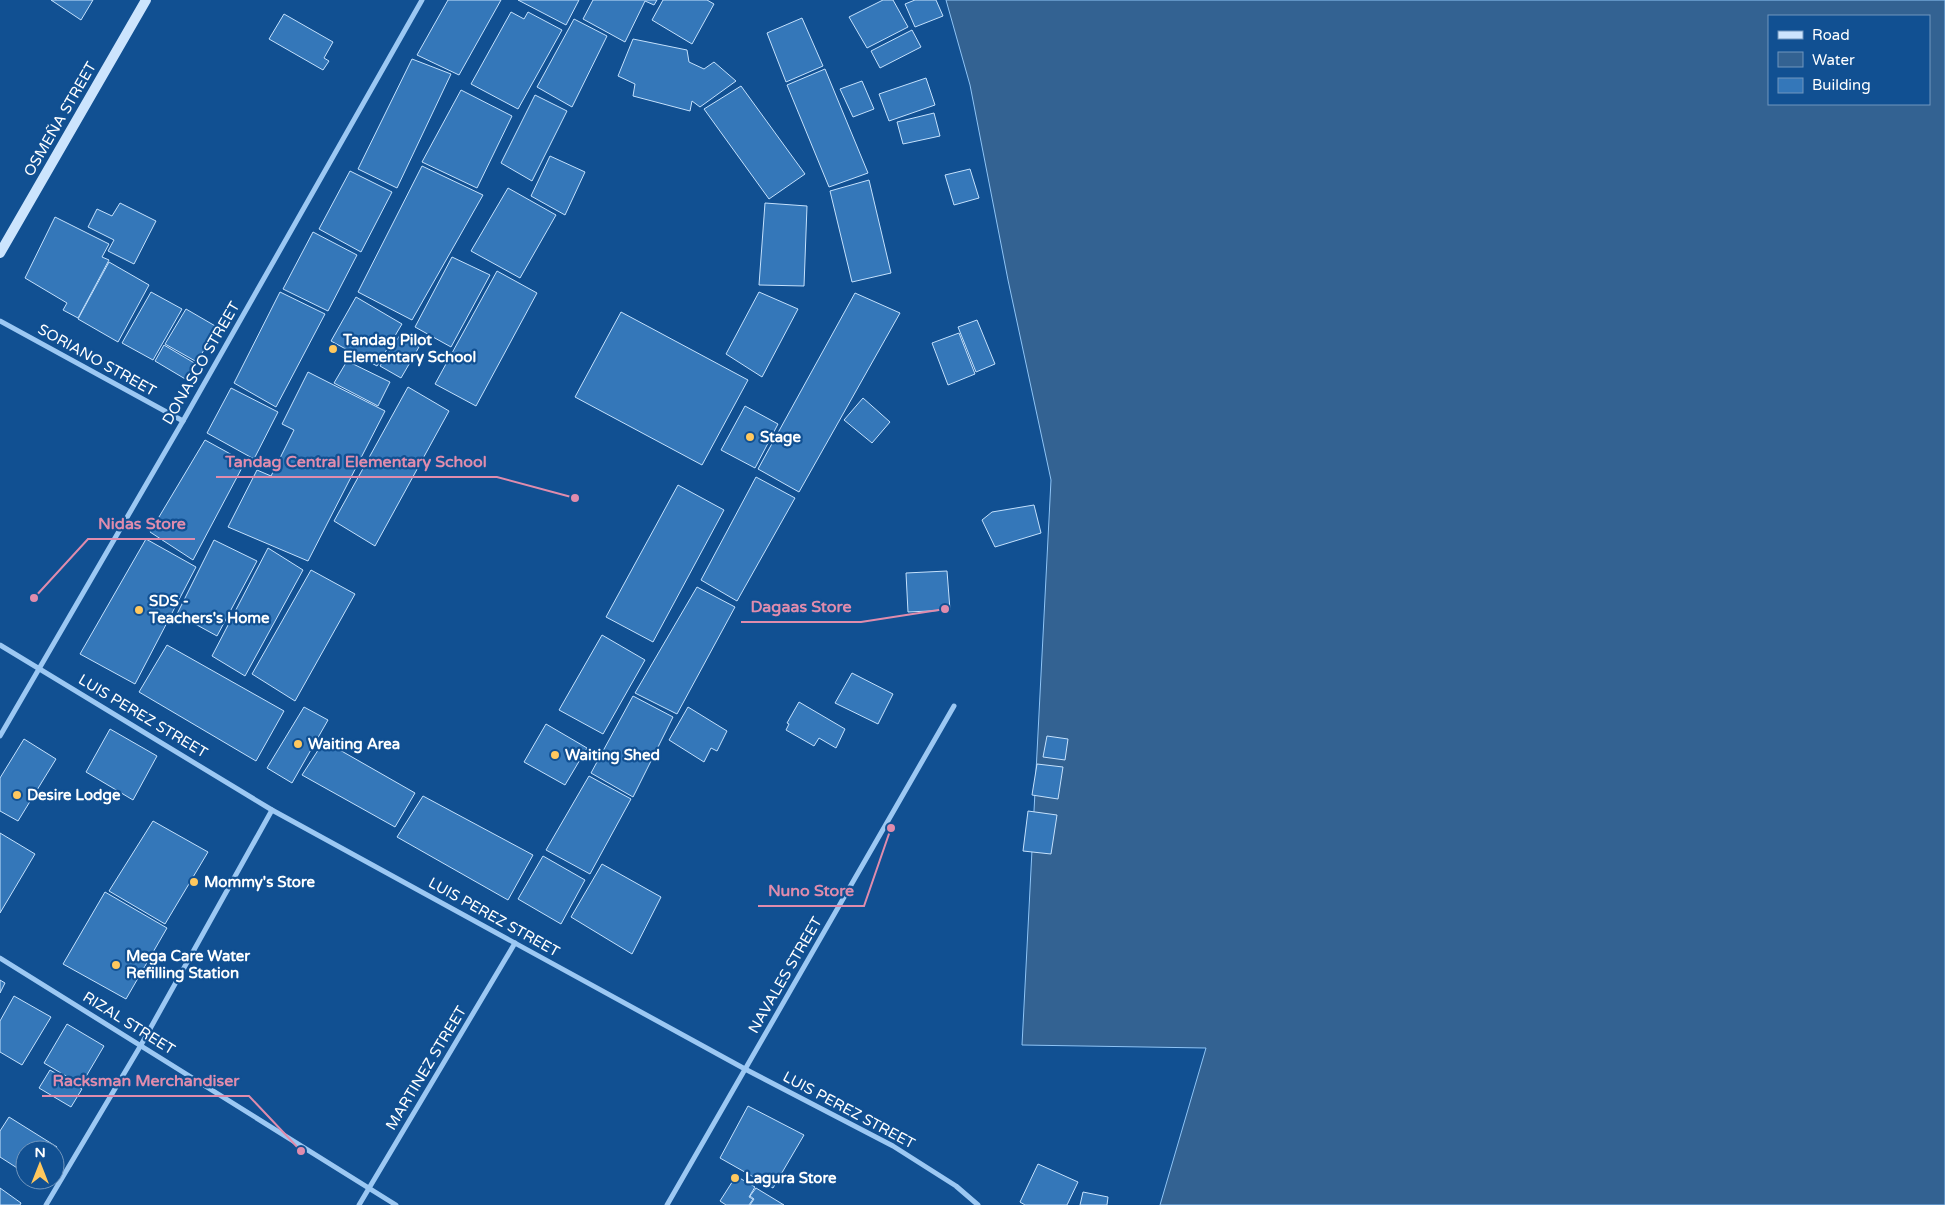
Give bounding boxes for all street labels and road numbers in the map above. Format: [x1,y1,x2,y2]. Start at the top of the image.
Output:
street label: OSMEÑA STREET [20,58,100,180]
street label: DONASCO STREET [158,298,244,428]
street label: SORIANO STREET [35,320,159,400]
street label: LUIS PEREZ STREET [75,670,211,762]
street label: LUIS PEREZ STREET [425,873,563,961]
street label: NAVALES STREET [744,913,826,1037]
street label: RIZAL STREET [80,988,178,1058]
street label: MARTINEZ STREET [382,1003,470,1133]
street label: LUIS PEREZ STREET [780,1067,918,1153]

